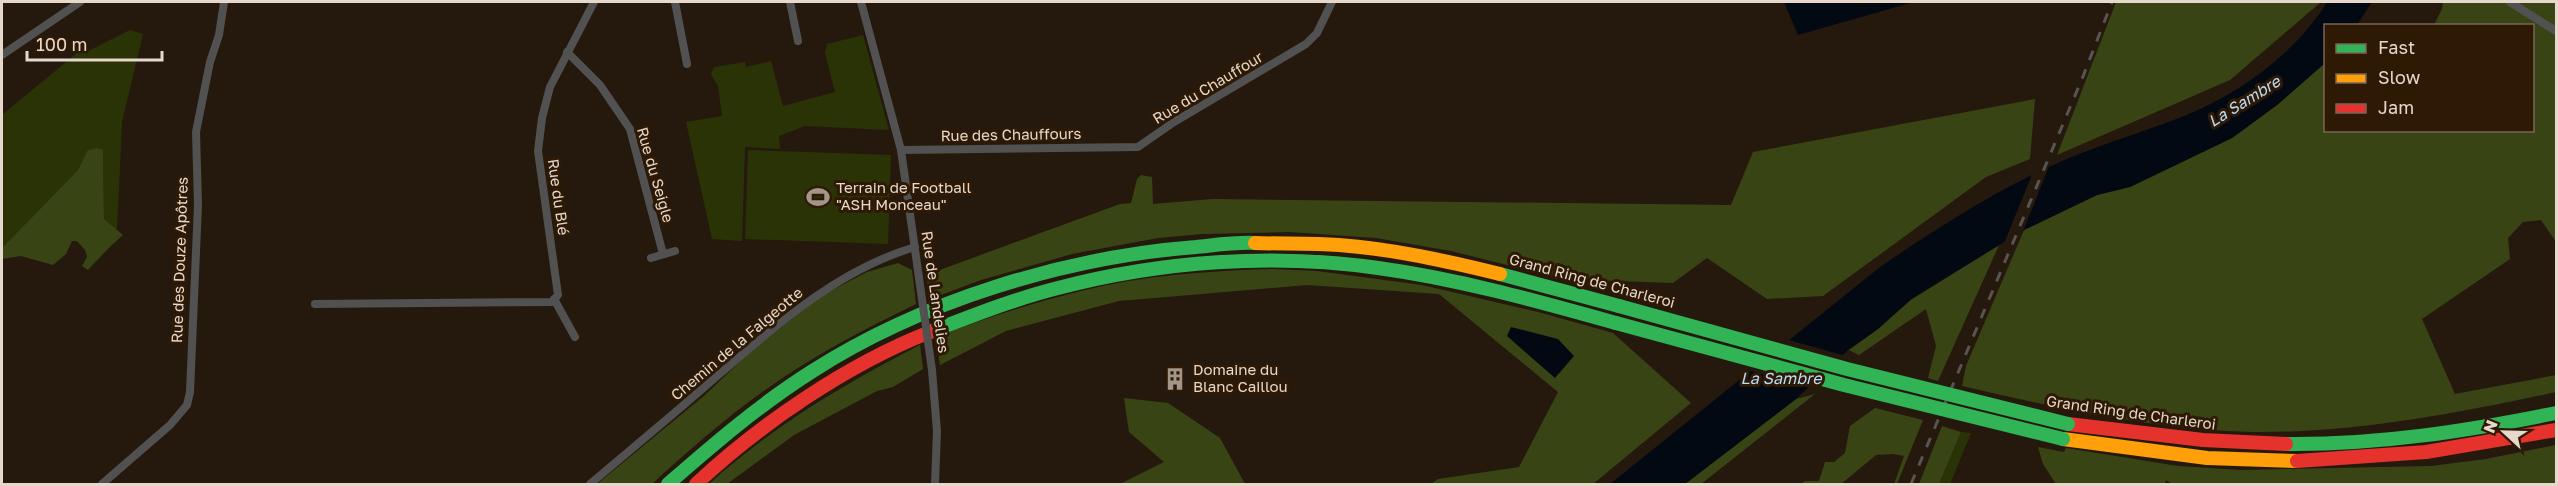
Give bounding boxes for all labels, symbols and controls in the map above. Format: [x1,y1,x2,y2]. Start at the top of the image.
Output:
scale bar [27,24,162,62]
legend [2324,24,2534,132]
text: 100 m [36,33,87,55]
text: Fast [2378,36,2415,58]
street label: Rue du Chauffour [1149,47,1266,127]
text: Slow [2378,66,2421,88]
water label: La Sambre [2204,70,2285,131]
text: Jam [2378,96,2414,118]
street label: Rue des Chauffours [940,124,1082,144]
street label: Rue du Seigle [634,125,678,225]
street label: Rue du Blé [545,158,573,236]
street label: Rue des Douze Apôtres [167,176,191,343]
place label: Terrain de Football "ASH Monceau" [836,178,972,213]
sports icon: Terrain de Football "ASH Monceau" [805,184,831,210]
street label: Rue de Landelies [919,230,953,354]
street label: Grand Ring de Charleroi [1507,249,1677,311]
street label: Chemin de la Falgeotte [667,283,806,404]
place label: Domaine du Blanc Caillou [1193,360,1288,395]
building icon: Domaine du Blanc Caillou [1162,366,1188,392]
water label: La Sambre [1741,368,1823,388]
street label: Grand Ring de Charleroi [2045,391,2217,433]
north arrow [2474,402,2534,462]
text: N [2479,417,2502,436]

